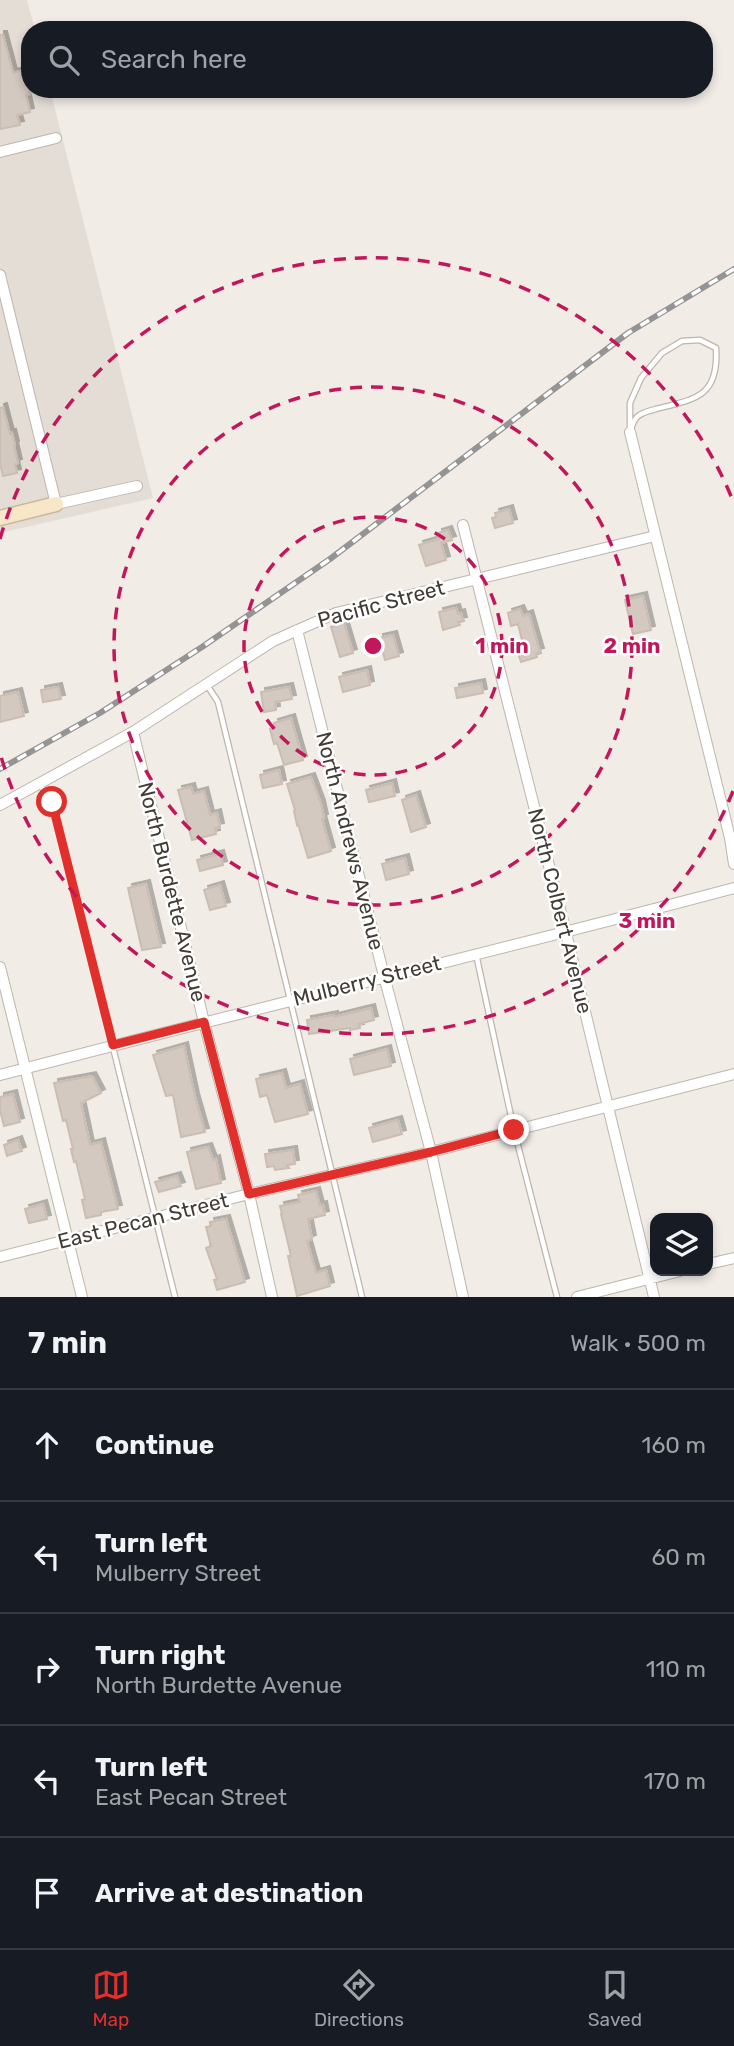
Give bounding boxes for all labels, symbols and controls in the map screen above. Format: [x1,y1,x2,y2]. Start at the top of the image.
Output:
search box [21,21,713,98]
icon: search [45,41,83,79]
text: Search here [101,44,247,75]
street label: Pacific Street [315,575,447,632]
text: 1 min [475,633,529,658]
text: 2 min [604,633,660,658]
centre of rings [361,634,385,658]
street label: North Andrews Avenue [311,729,390,953]
street label: North Burdette Avenue [133,779,212,1004]
route start [36,786,67,817]
street label: North Colbert Avenue [523,806,598,1016]
text: 3 min [618,908,676,933]
street label: Mulberry Street [290,950,443,1011]
route end [498,1114,529,1145]
street label: East Pecan Street [55,1187,231,1254]
map controls [650,1213,713,1276]
button: layers [650,1213,713,1276]
text: 7 min [28,1325,107,1361]
text: Walk · 500 m [570,1329,706,1357]
icon: ahead [28,1426,66,1464]
text: Continue [95,1430,214,1461]
text: 160 m [642,1431,706,1459]
text: Turn left [95,1528,207,1559]
icon: left [28,1538,66,1576]
text: 60 m [651,1543,706,1571]
text: Mulberry Street [95,1559,261,1587]
text: Turn right [95,1640,225,1671]
icon: right [28,1650,66,1688]
text: 110 m [646,1655,706,1683]
text: North Burdette Avenue [95,1671,342,1699]
text: Turn left [95,1752,207,1783]
icon: left [28,1762,66,1800]
text: 170 m [644,1767,706,1795]
text: East Pecan Street [95,1783,287,1811]
icon: arrive [28,1874,66,1912]
text: Arrive at destination [95,1878,363,1909]
tab: Map [92,1966,130,2031]
tab: Directions [314,1966,404,2031]
tab: Saved [588,1966,642,2031]

